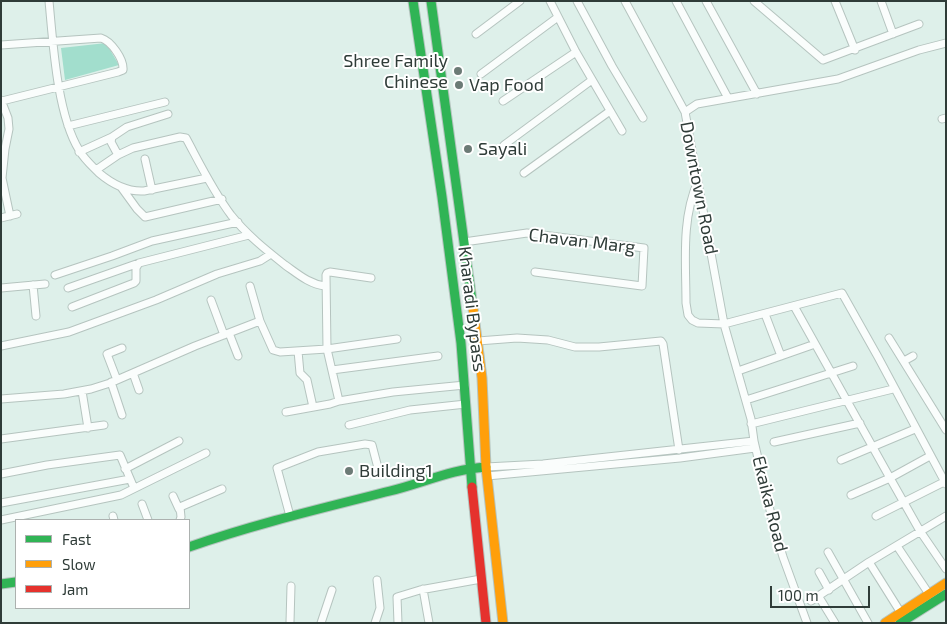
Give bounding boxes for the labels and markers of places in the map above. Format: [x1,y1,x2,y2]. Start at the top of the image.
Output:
place label: Shree Family Chinese [343,50,448,92]
marker: Shree Family Chinese [452,65,464,77]
place label: Vap Food [469,74,544,96]
marker: Vap Food [453,79,465,91]
place label: Sayali [478,138,527,160]
marker: Sayali [462,143,474,155]
place label: Building1 [359,460,433,482]
marker: Building1 [343,465,355,477]

